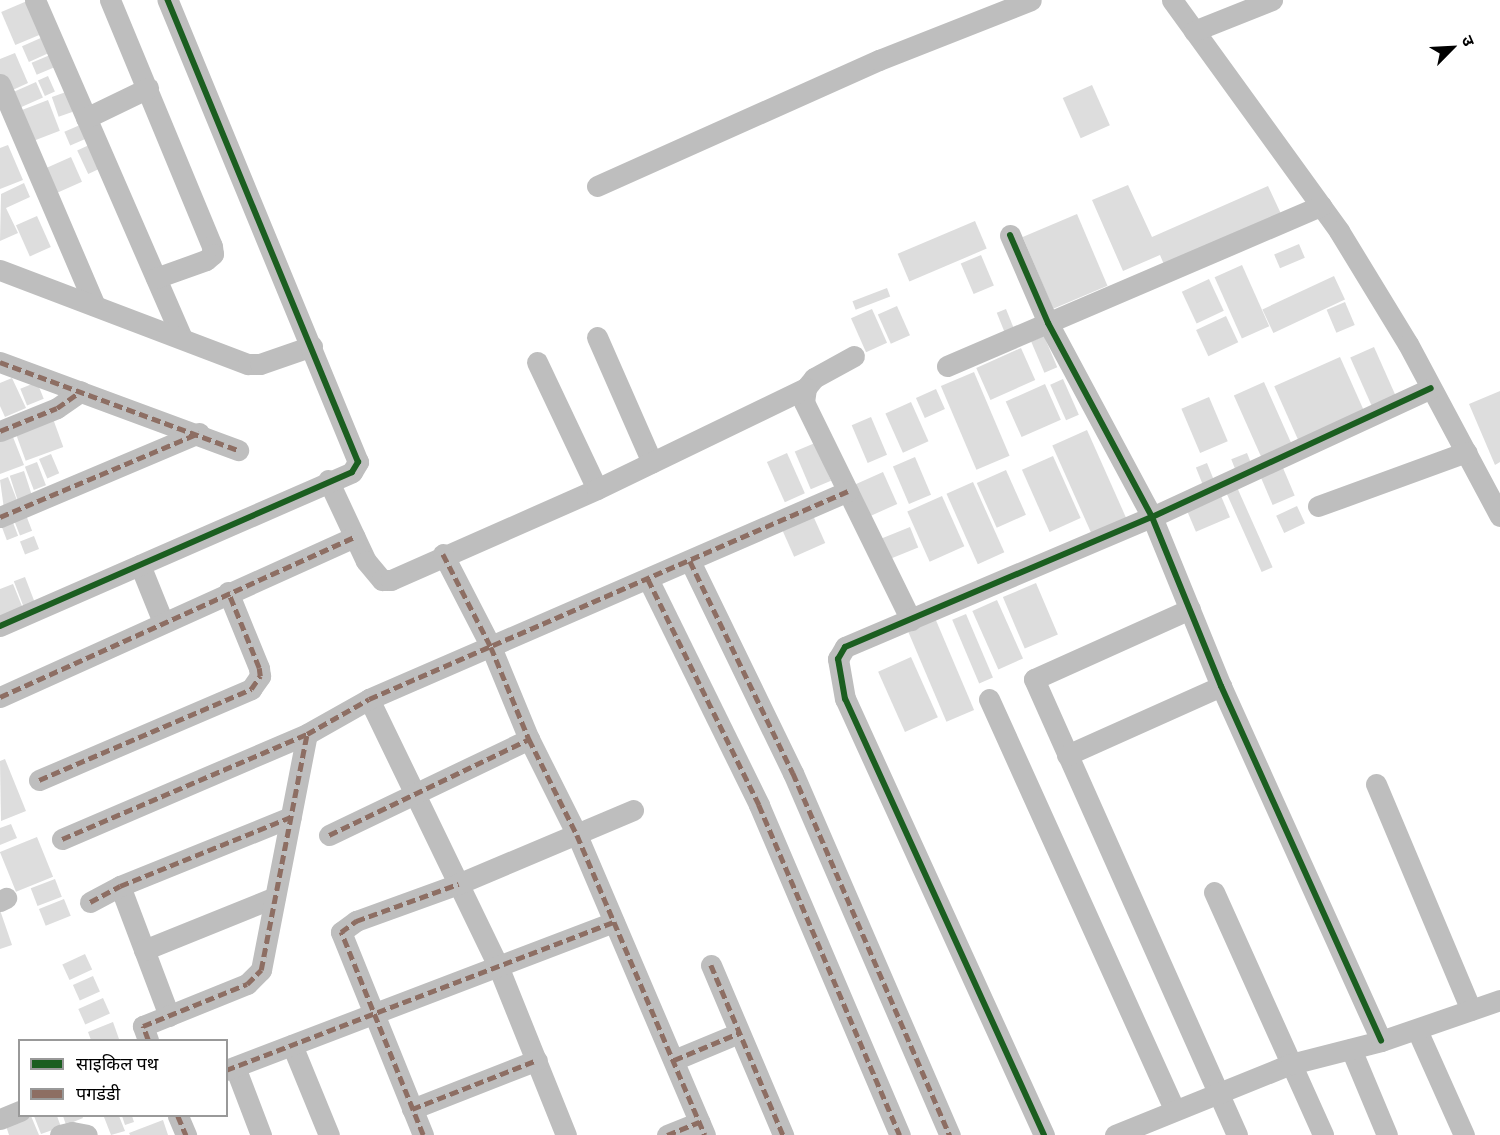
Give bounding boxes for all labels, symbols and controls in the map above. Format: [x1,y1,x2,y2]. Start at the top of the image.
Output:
north arrow [1422,18,1482,78]
text: उ [1456,32,1480,49]
legend [18,1039,228,1117]
text: साइकिल पथ [76,1051,158,1076]
text: पगडंडी [76,1081,120,1106]

